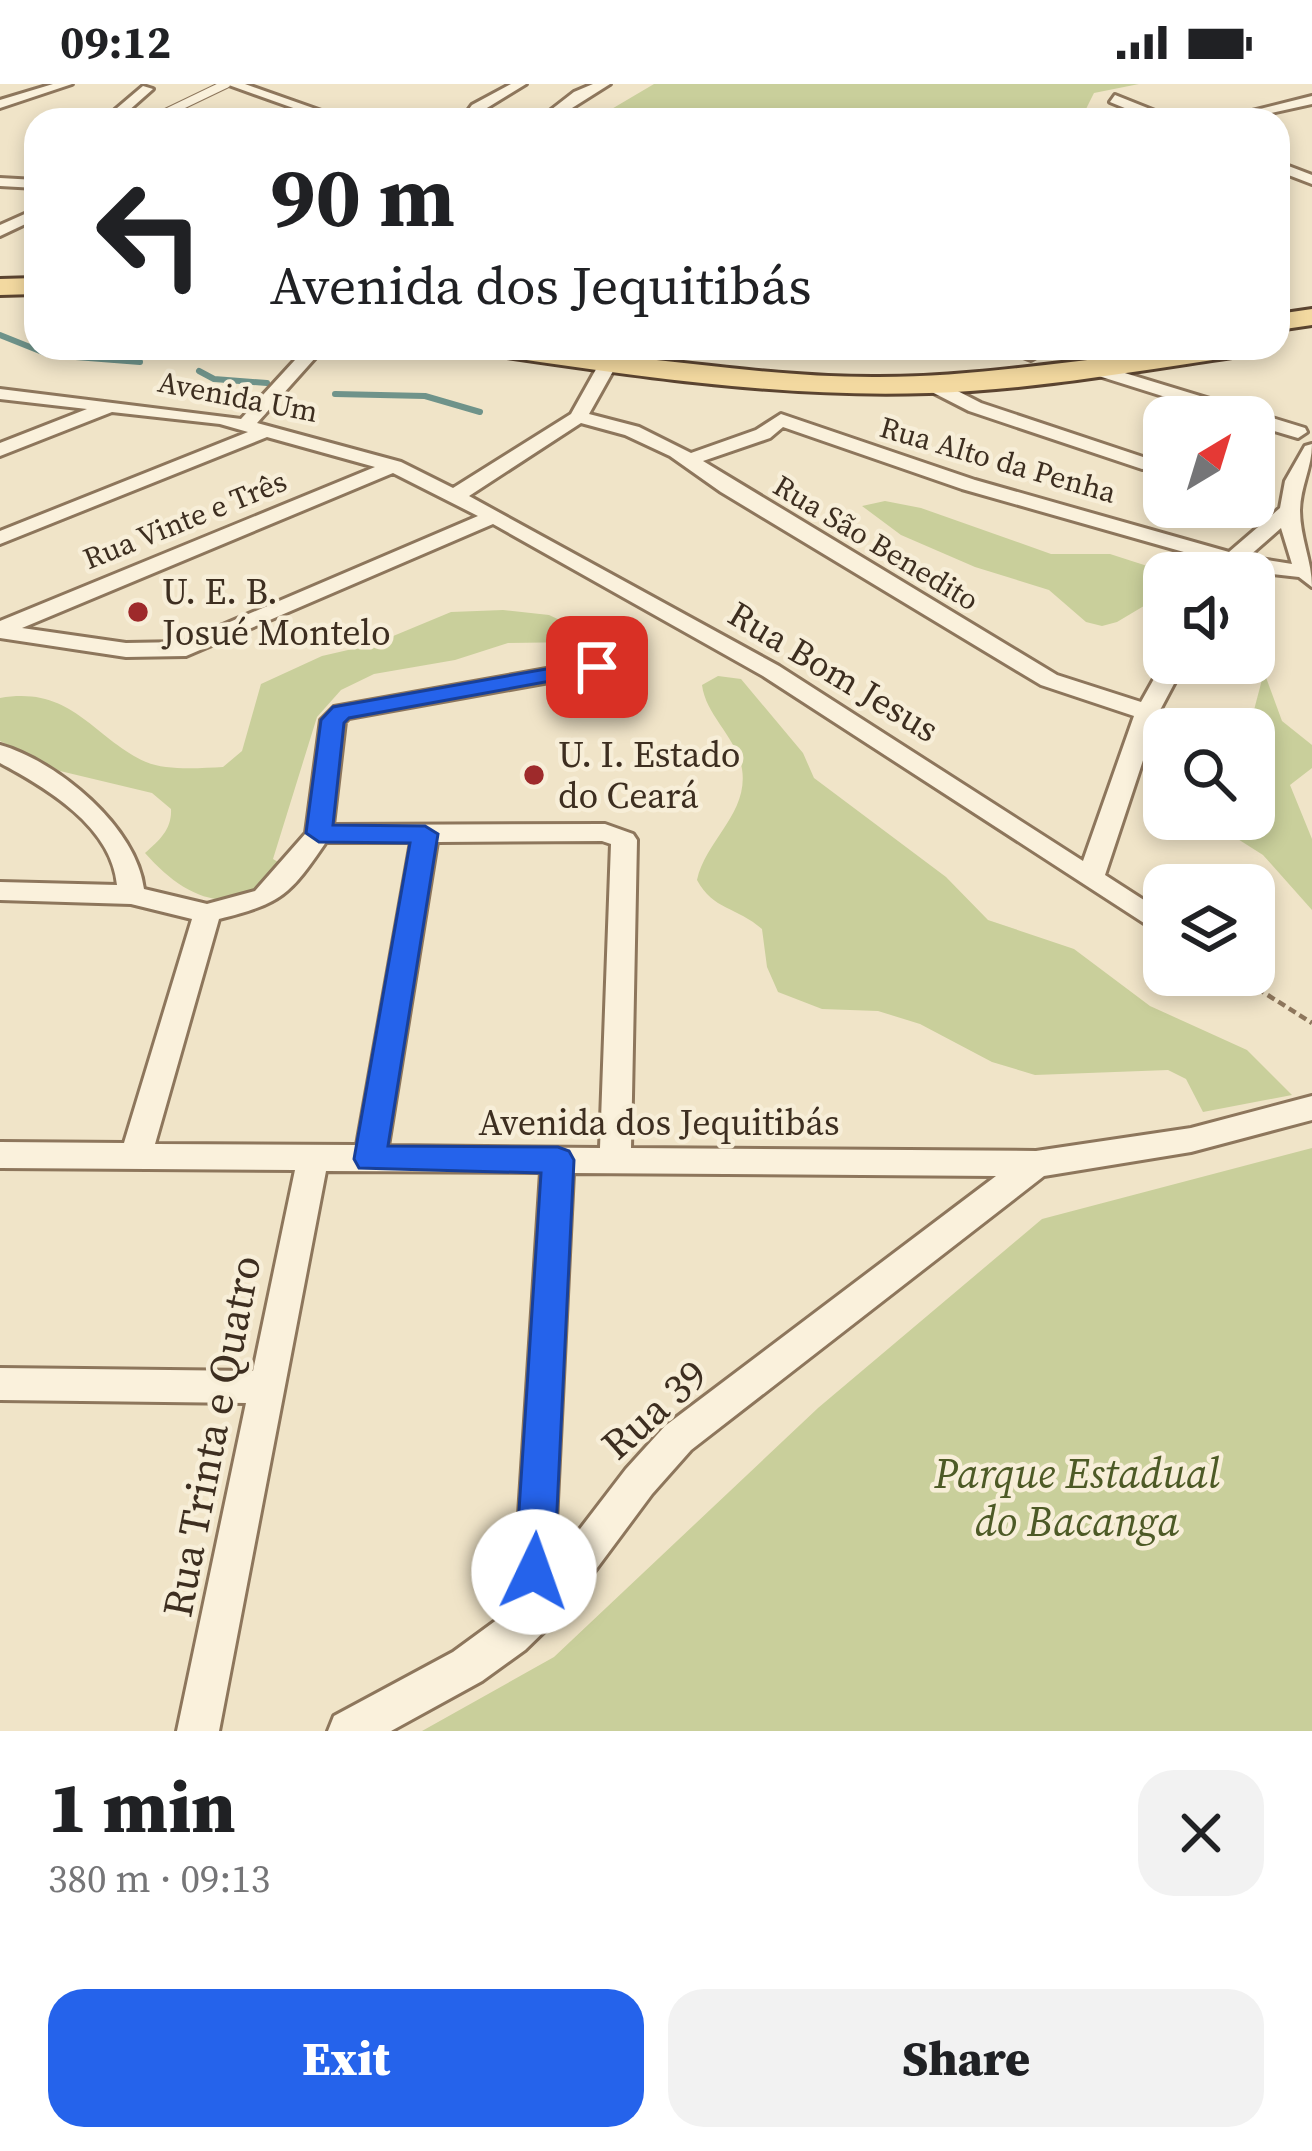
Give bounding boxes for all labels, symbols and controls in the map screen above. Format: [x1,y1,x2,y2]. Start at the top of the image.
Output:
text: 09:12 [60,11,171,73]
text: 90 m [270,139,455,254]
icon: left [72,156,228,312]
text: Avenida dos Jequitibás [270,248,812,322]
street label: Avenida Um [155,361,322,432]
north arrow [1143,396,1275,528]
map controls [1143,396,1275,996]
street label: Rua Alto da Penha [875,406,1122,513]
street label: Rua Vinte e Três [77,460,293,579]
street label: Rua São Benedito [766,465,987,620]
button: sound [1143,552,1275,684]
place label: U. E. B. Josué Montelo [161,567,391,657]
street label: Rua Bom Jesus [719,589,948,754]
marker: U. E. B. Josué Montelo [125,599,151,625]
pin [546,616,648,718]
icon: arrive [564,634,630,700]
button: search [1143,708,1275,840]
place label: U. I. Estado do Ceará [558,730,741,820]
marker: U. I. Estado do Ceará [521,762,547,788]
button: layers [1143,864,1275,996]
street label: Avenida dos Jequitibás [478,1098,840,1147]
street label: Rua Trinta e Quatro [148,1250,274,1622]
street label: Rua 39 [588,1346,720,1472]
park label: Parque Estadual do Bacanga [933,1444,1220,1550]
position arrow [471,1509,597,1635]
text: 1 min [48,1757,236,1856]
button: close [1138,1770,1264,1896]
text: 380 m · 09:13 [48,1852,270,1905]
button: Exit [48,1989,644,2127]
button: Share [668,1989,1264,2127]

